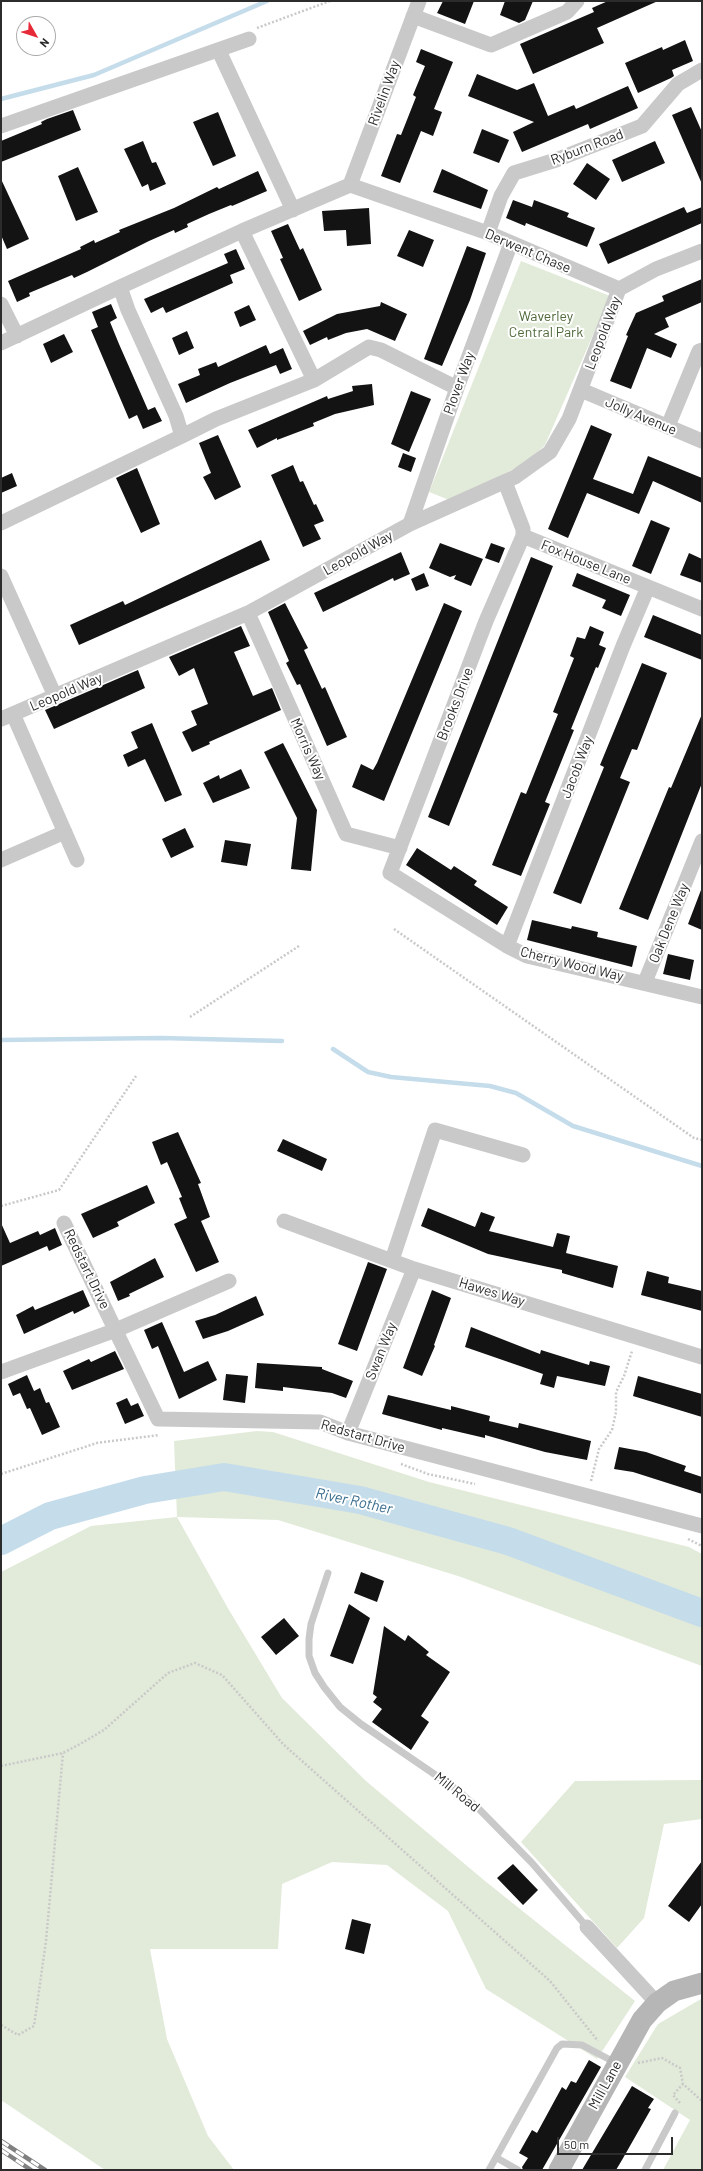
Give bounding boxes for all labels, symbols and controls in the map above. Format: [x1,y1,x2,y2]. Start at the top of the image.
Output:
north arrow [16,16,56,56]
text: N [38,36,52,50]
street label: Rivelin Way [364,58,404,128]
street label: Ryburn Road [548,125,626,169]
street label: Derwent Chase [482,225,574,277]
street label: Leopold Way [581,294,625,372]
park label: Waverley Central Park [509,308,583,340]
street label: Plover Way [440,349,478,417]
street label: Jolly Avenue [603,393,679,439]
street label: Leopold Way [320,527,396,579]
street label: Fox House Lane [539,536,633,588]
street label: Brooks Drive [433,665,477,743]
street label: Leopold Way [27,669,105,715]
street label: Morris Way [287,715,329,783]
street label: Jacob Way [557,733,597,801]
street label: Oak Dene Way [645,881,693,965]
street label: Cherry Wood Way [519,943,625,985]
street label: Redstart Drive [60,1226,114,1312]
street label: Hawes Way [457,1274,527,1310]
street label: Swan Way [362,1320,400,1382]
street label: Redstart Drive [319,1416,407,1456]
water label: River Rother [314,1484,394,1518]
street label: Mill Road [431,1769,483,1815]
street label: Mill Lane [585,2058,625,2112]
scale bar [559,2129,675,2155]
text: 50 m [564,2137,589,2151]

